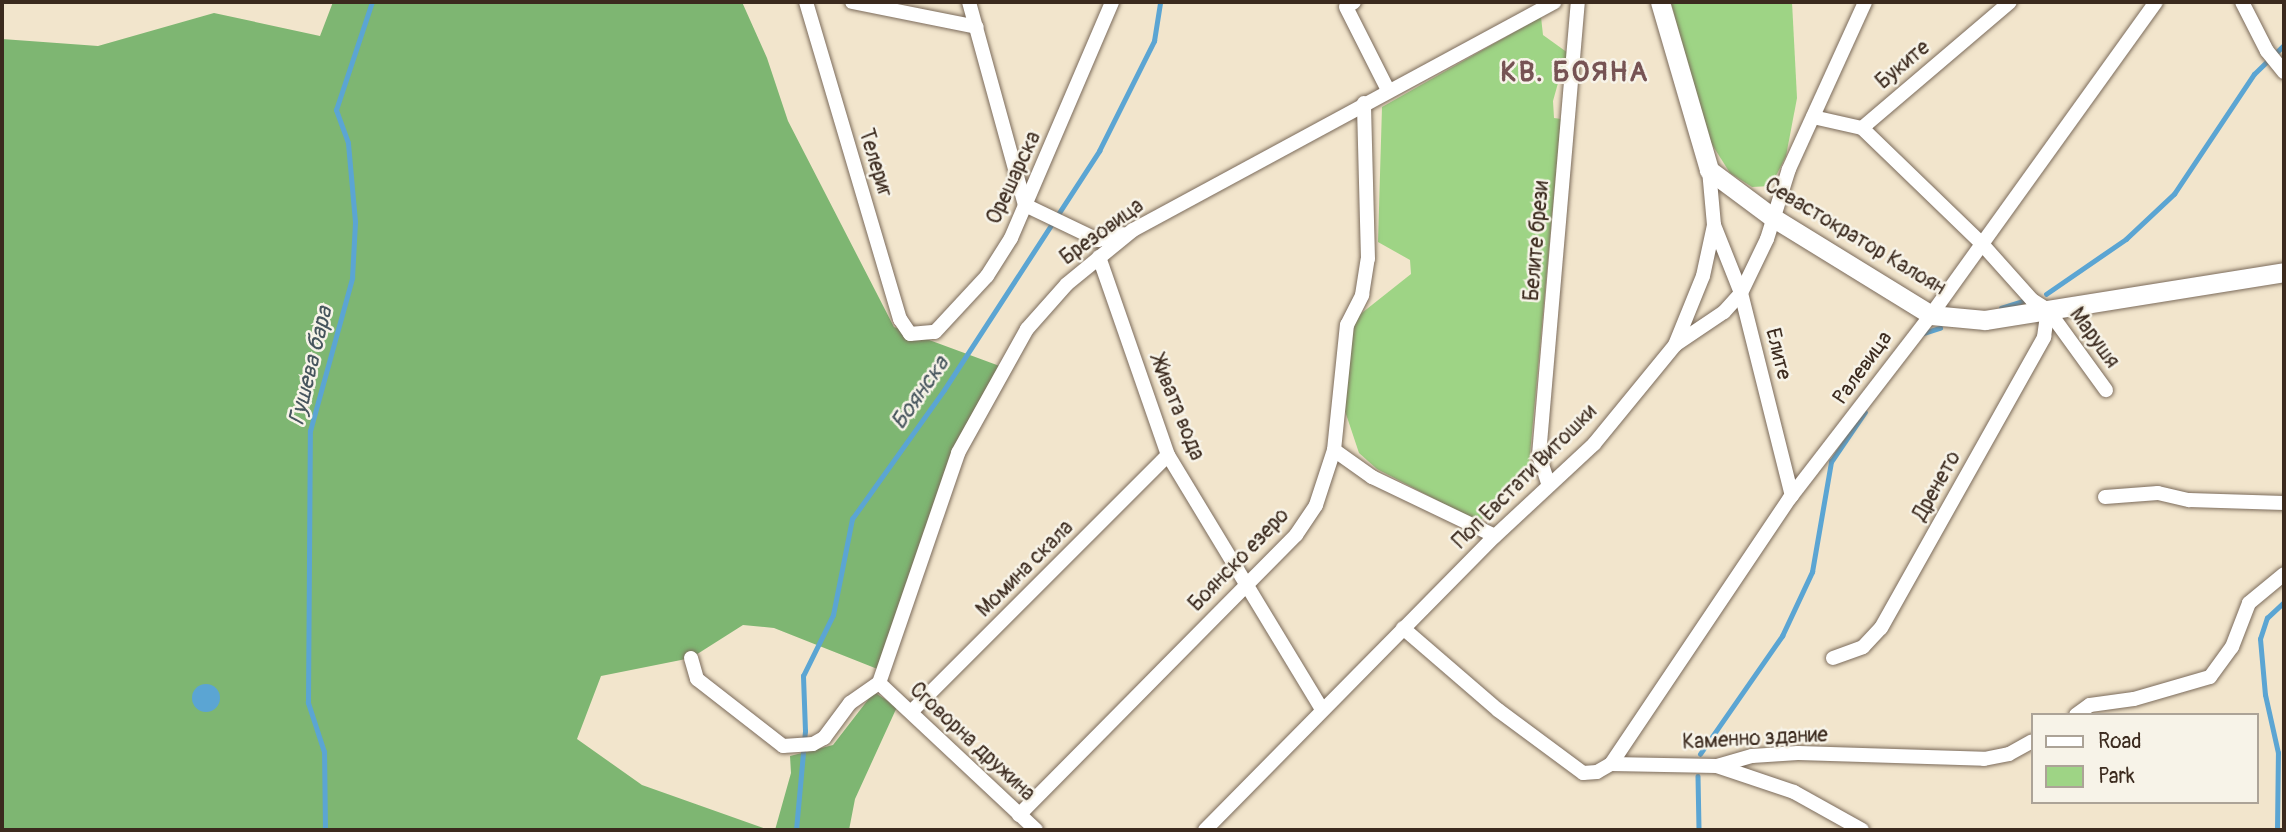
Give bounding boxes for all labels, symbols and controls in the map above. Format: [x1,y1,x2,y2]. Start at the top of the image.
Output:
street label: Буките [1871,35,1935,95]
district label: КВ. БОЯНА [1502,56,1648,90]
street label: Телериг [853,126,897,200]
street label: Орешарска [982,128,1046,228]
street label: Севастократор Калоян [1760,173,1950,301]
street label: Белите брези [1519,180,1555,302]
street label: Брезовица [1055,193,1149,271]
street label: Марушя [2064,303,2124,373]
water label: Гушева бара [283,304,339,428]
street label: Елите [1759,326,1797,382]
street label: Ралевица [1828,327,1898,409]
water label: Боянска [885,351,955,435]
street label: Живата вода [1145,352,1209,464]
street label: Поп Евстати Витошки [1448,400,1602,554]
street label: Дренето [1908,447,1966,525]
street label: Боянско езеро [1184,503,1294,617]
street label: Момина скала [971,515,1079,623]
street label: Сговорна дружина [904,677,1040,807]
legend [2030,713,2258,804]
street label: Каменно здание [1682,723,1828,755]
text: Road [2098,728,2142,755]
text: Park [2098,763,2135,790]

